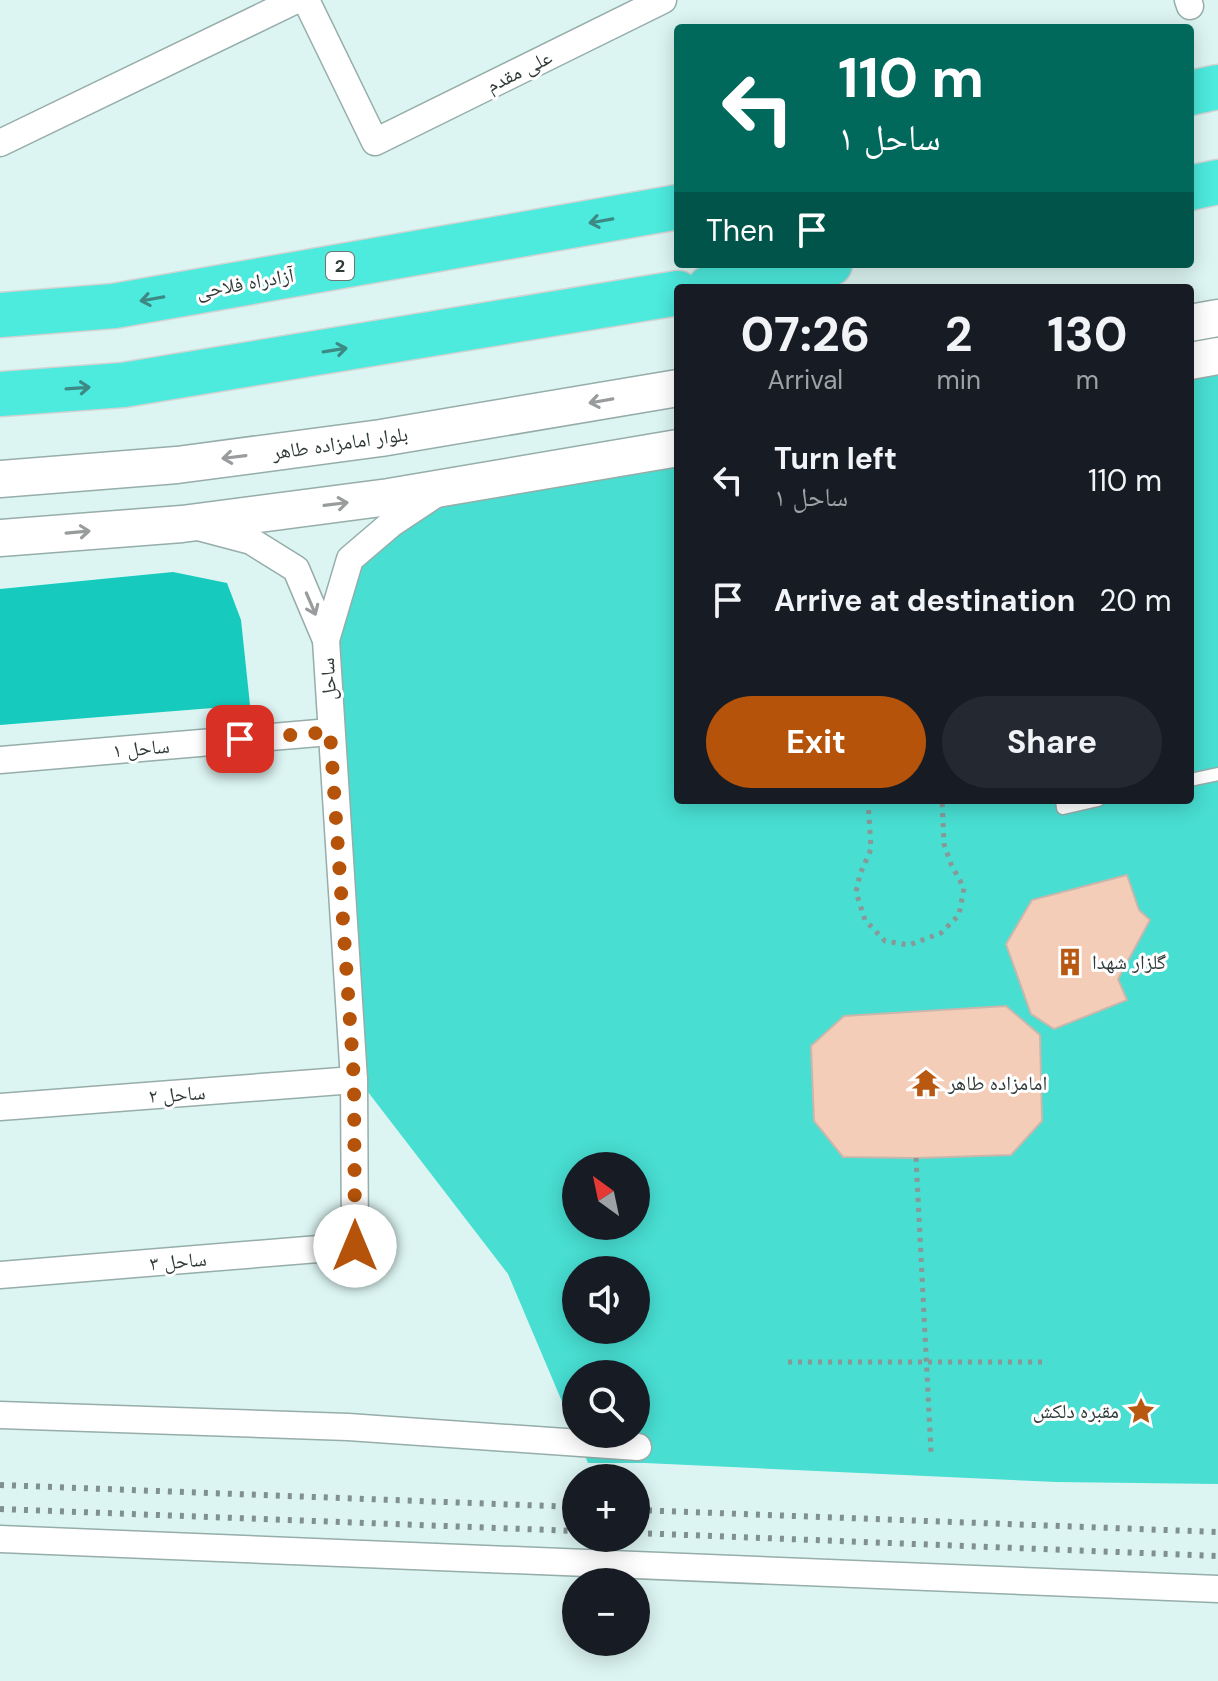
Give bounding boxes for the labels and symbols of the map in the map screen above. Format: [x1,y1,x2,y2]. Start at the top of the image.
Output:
street label: علی مقدم [482,44,557,99]
one-way arrow [589,214,614,229]
road number: 2 [326,252,354,280]
street label: آزادراه فلاحی [194,261,297,304]
one-way arrow [140,293,165,308]
one-way arrow [322,342,347,357]
one-way arrow [64,380,91,395]
one-way arrow [589,394,614,409]
street label: بلوار امامزاده طاهر [269,421,410,466]
one-way arrow [221,450,247,465]
one-way arrow [323,496,348,511]
one-way arrow [64,524,91,539]
one-way arrow [305,591,319,616]
street label: ساحل [314,657,342,701]
pin [206,705,274,773]
street label: ساحل ۱ [111,733,171,763]
building icon: گلزار شهدا [1055,947,1085,977]
place label: گلزار شهدا [1092,949,1166,975]
temple icon: امامزاده طاهر [911,1068,941,1098]
place label: امامزاده طاهر [947,1070,1047,1096]
street label: ساحل ۲ [148,1079,206,1109]
north arrow [562,1152,650,1240]
position arrow [313,1204,397,1288]
street label: ساحل ۳ [148,1246,208,1276]
place icon: مقبره دلکش [1126,1396,1156,1426]
place label: مقبره دلکش [1033,1398,1119,1424]

